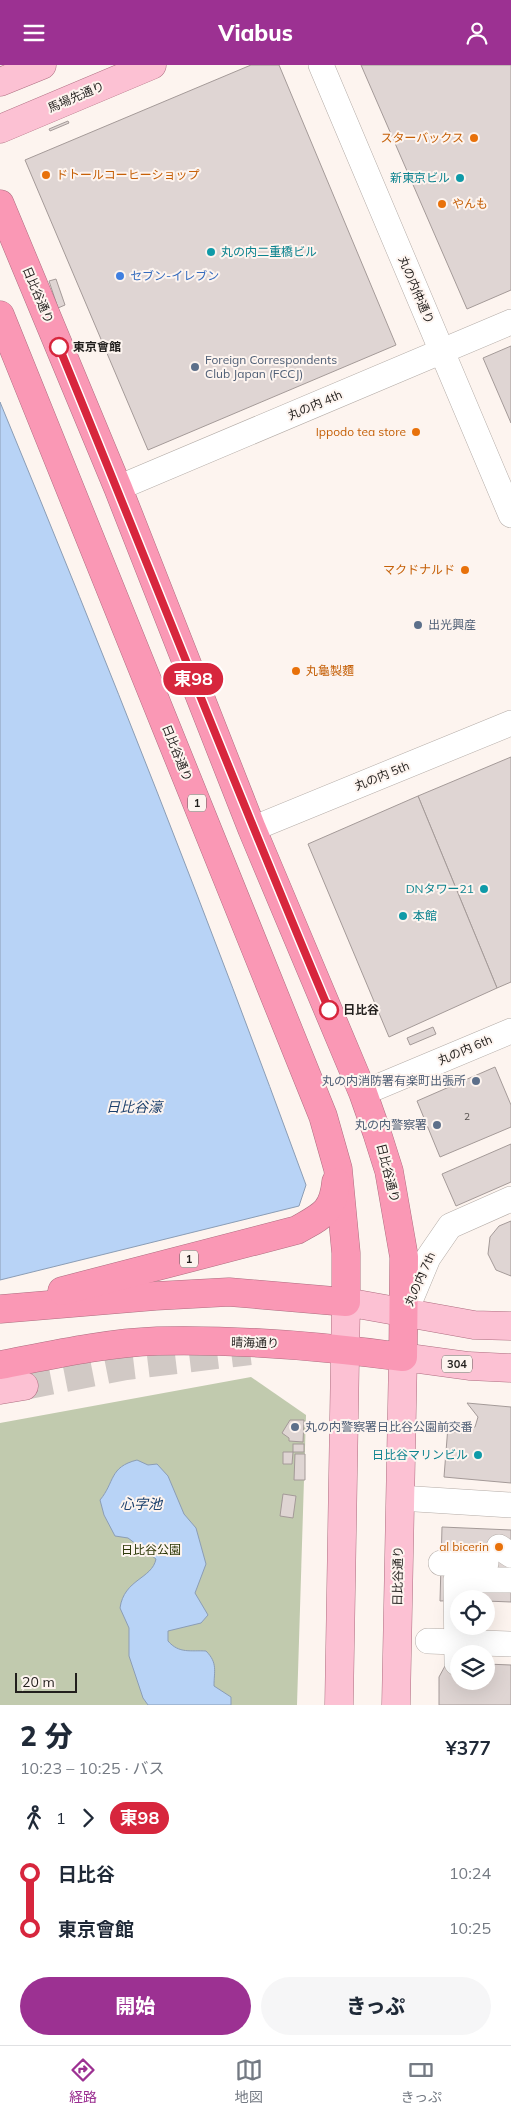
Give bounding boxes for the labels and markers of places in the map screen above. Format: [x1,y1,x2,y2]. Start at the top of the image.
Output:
place label: スターバックス [380,130,464,145]
marker: スターバックス [468,132,480,144]
place label: ドトールコーヒーショップ [56,167,200,182]
marker: ドトールコーヒーショップ [40,169,52,181]
place label: 新東京ビル [390,170,450,185]
marker: 新東京ビル [454,172,466,184]
place label: やんも [452,196,488,211]
marker: やんも [436,198,448,210]
place label: 丸の内二重橋ビル [221,244,317,259]
marker: 丸の内二重橋ビル [205,246,217,258]
place label: セブン-イレブン [130,268,219,283]
marker: セブン-イレブン [114,270,126,282]
marker: 東京會館 [49,337,69,357]
place label: 東京會館 [73,339,121,354]
place label: Foreign Correspondents Club Japan (FCCJ) [205,352,337,381]
marker: Foreign Correspondents Club Japan (FCCJ) [189,361,201,373]
place label: Ippodo tea store [316,424,406,439]
marker: Ippodo tea store [410,426,422,438]
place label: マクドナルド [383,562,455,577]
marker: マクドナルド [459,564,471,576]
place label: 出光興産 [428,617,476,632]
marker: 出光興産 [412,619,424,631]
place label: 丸龜製麵 [306,663,354,678]
marker: 丸龜製麵 [290,665,302,677]
place label: DNタワー21 [406,881,474,896]
marker: DNタワー21 [478,883,490,895]
place label: 本館 [413,908,437,923]
marker: 本館 [397,910,409,922]
marker: 日比谷 [319,1000,339,1020]
place label: 日比谷 [343,1002,379,1017]
place label: 丸の内消防署有楽町出張所 [322,1073,466,1088]
marker: 丸の内消防署有楽町出張所 [470,1075,482,1087]
place label: 丸の内警察署 [355,1117,427,1132]
marker: 丸の内警察署 [431,1119,443,1131]
place label: 丸の内警察署日比谷公園前交番 [305,1419,473,1434]
marker: 丸の内警察署日比谷公園前交番 [289,1421,301,1433]
place label: 日比谷マリンビル [372,1447,468,1462]
marker: 日比谷マリンビル [472,1449,484,1461]
place label: al bicerin [439,1539,489,1554]
marker: al bicerin [493,1541,505,1553]

